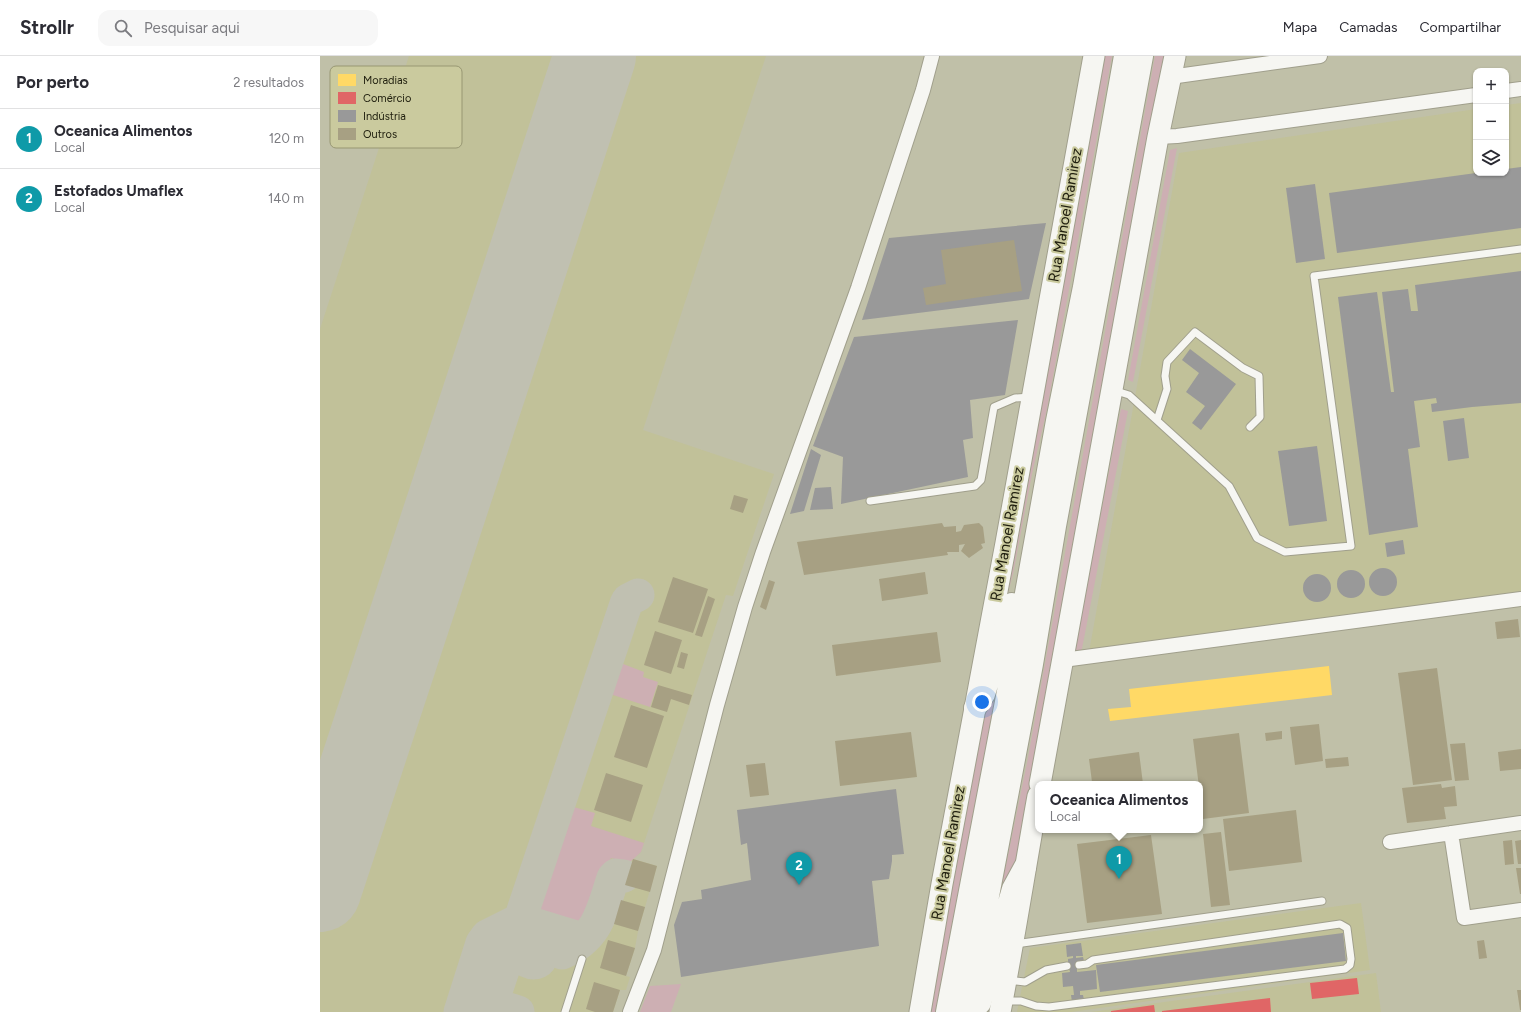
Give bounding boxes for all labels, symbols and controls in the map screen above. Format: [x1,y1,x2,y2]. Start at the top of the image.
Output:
search box [98,10,378,46]
text: Strollr [20,16,74,39]
icon: search [112,17,134,39]
text: Pesquisar aqui [144,19,240,37]
text: Mapa [1283,19,1317,36]
text: Camadas [1339,19,1397,36]
text: Compartilhar [1419,19,1501,36]
legend [330,66,462,148]
map controls [1473,68,1509,176]
button: + [1473,68,1509,104]
text: Por perto [16,72,89,92]
text: Moradias [363,74,408,87]
text: 2 resultados [233,75,304,90]
text: Comércio [363,92,411,105]
button: − [1473,104,1509,140]
text: Indústria [363,110,406,123]
text: Oceanica Alimentos [54,122,192,140]
text: Outros [363,128,397,141]
text: 1 [26,131,32,146]
text: 120 m [269,131,304,146]
text: Local [54,140,85,155]
button: layers [1473,140,1509,176]
street label: Rua Manoel Ramirez [1044,147,1086,283]
text: Estofados Umaflex [54,182,184,200]
text: 2 [25,191,33,206]
text: 140 m [268,191,304,206]
text: Local [54,200,85,215]
street label: Rua Manoel Ramirez [986,466,1028,602]
your location [972,692,992,712]
popup [1035,781,1203,833]
street label: Rua Manoel Ramirez [927,785,969,921]
text: Oceanica Alimentos [1050,791,1188,809]
text: Local [1050,809,1081,824]
pin: 1 [1106,846,1132,879]
pin: 2 [786,852,812,885]

